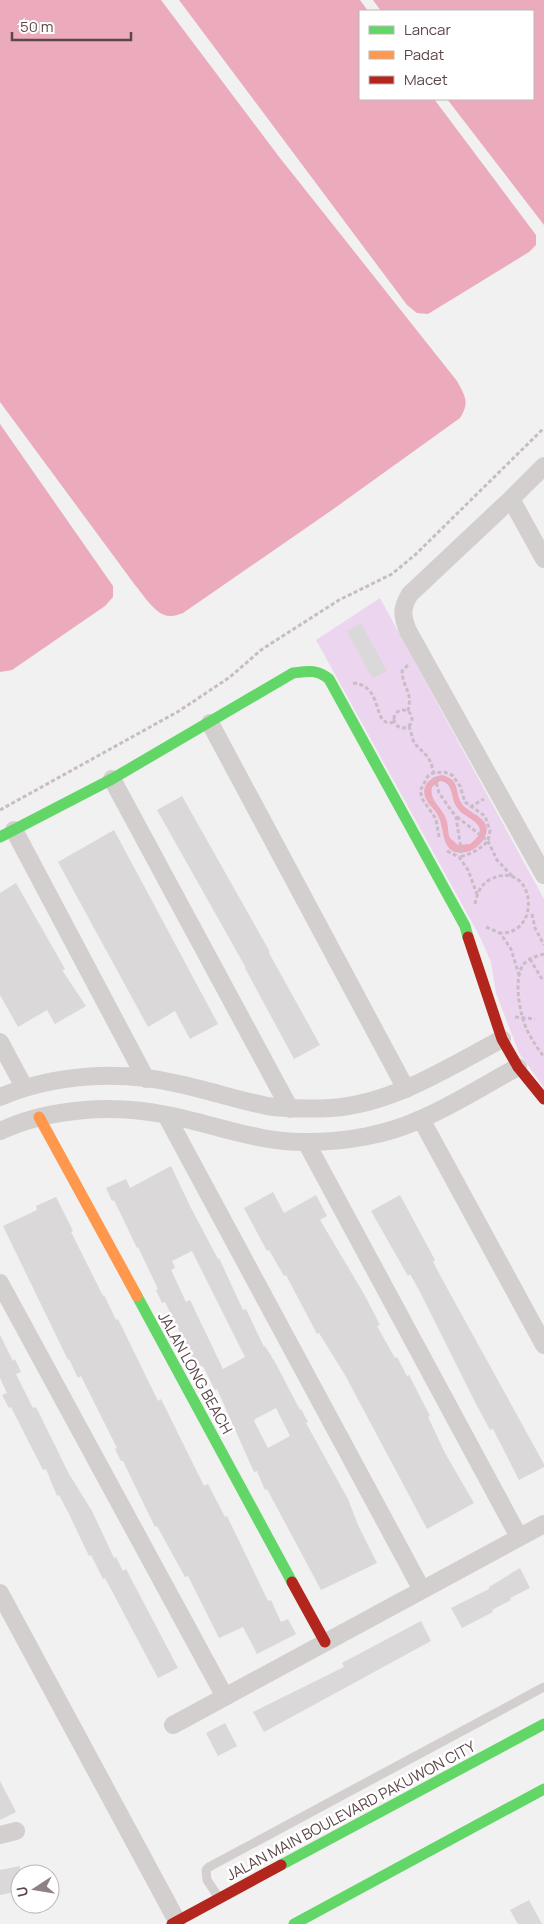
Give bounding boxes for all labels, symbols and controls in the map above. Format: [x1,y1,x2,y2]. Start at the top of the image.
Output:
scale bar [12,10,131,42]
legend [359,10,534,100]
text: 50 m [20,16,54,37]
text: Lancar [404,19,451,40]
text: Padat [404,44,444,65]
text: Macet [404,69,448,90]
street label: JALAN LONG BEACH [153,1308,238,1438]
street label: JALAN MAIN BOULEVARD PAKUWON CITY [223,1735,480,1885]
north arrow [10,1864,60,1914]
text: U [11,1885,32,1899]

